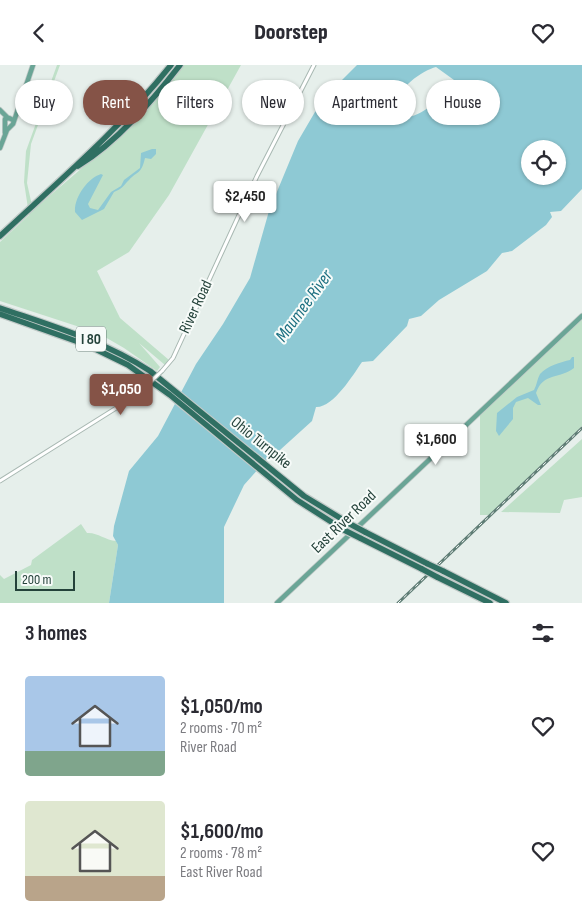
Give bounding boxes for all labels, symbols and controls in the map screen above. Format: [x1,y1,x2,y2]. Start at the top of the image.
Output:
icon: back [25,19,53,47]
text: Doorstep [254,19,328,46]
icon: heart [529,19,557,47]
chip: Buy [15,80,73,125]
chip: Rent [83,80,148,125]
chip: Filters [158,80,232,125]
chip: New [242,80,304,125]
chip: Apartment [314,80,416,125]
chip: House [426,80,500,125]
map controls [521,140,566,185]
button: locate [521,140,566,185]
pin: $2,450 [204,181,286,223]
text: $2,450 [224,187,266,206]
water label: Maumee River [271,265,338,346]
street label: River Road [175,277,217,337]
road number: I 80 [76,327,106,351]
pin: $1,050 [80,373,162,416]
text: $1,050 [101,380,141,399]
street label: Ohio Turnpike [227,413,295,473]
pin: $1,600 [395,423,477,466]
text: $1,600 [415,430,457,449]
street label: East River Road [308,487,380,557]
scale bar [15,568,75,591]
text: 200 m [22,571,51,588]
icon: filters [529,619,557,647]
text: 3 homes [25,621,87,646]
text: $1,050/mo [180,694,263,719]
icon: home [65,696,125,756]
icon: heart [529,712,557,740]
text: 2 rooms · 70 m² [180,719,262,738]
text: River Road [180,738,237,757]
text: $1,600/mo [180,819,264,844]
icon: home [65,821,125,881]
icon: heart [529,837,557,865]
text: 2 rooms · 78 m² [180,844,262,863]
text: East River Road [180,863,262,882]

